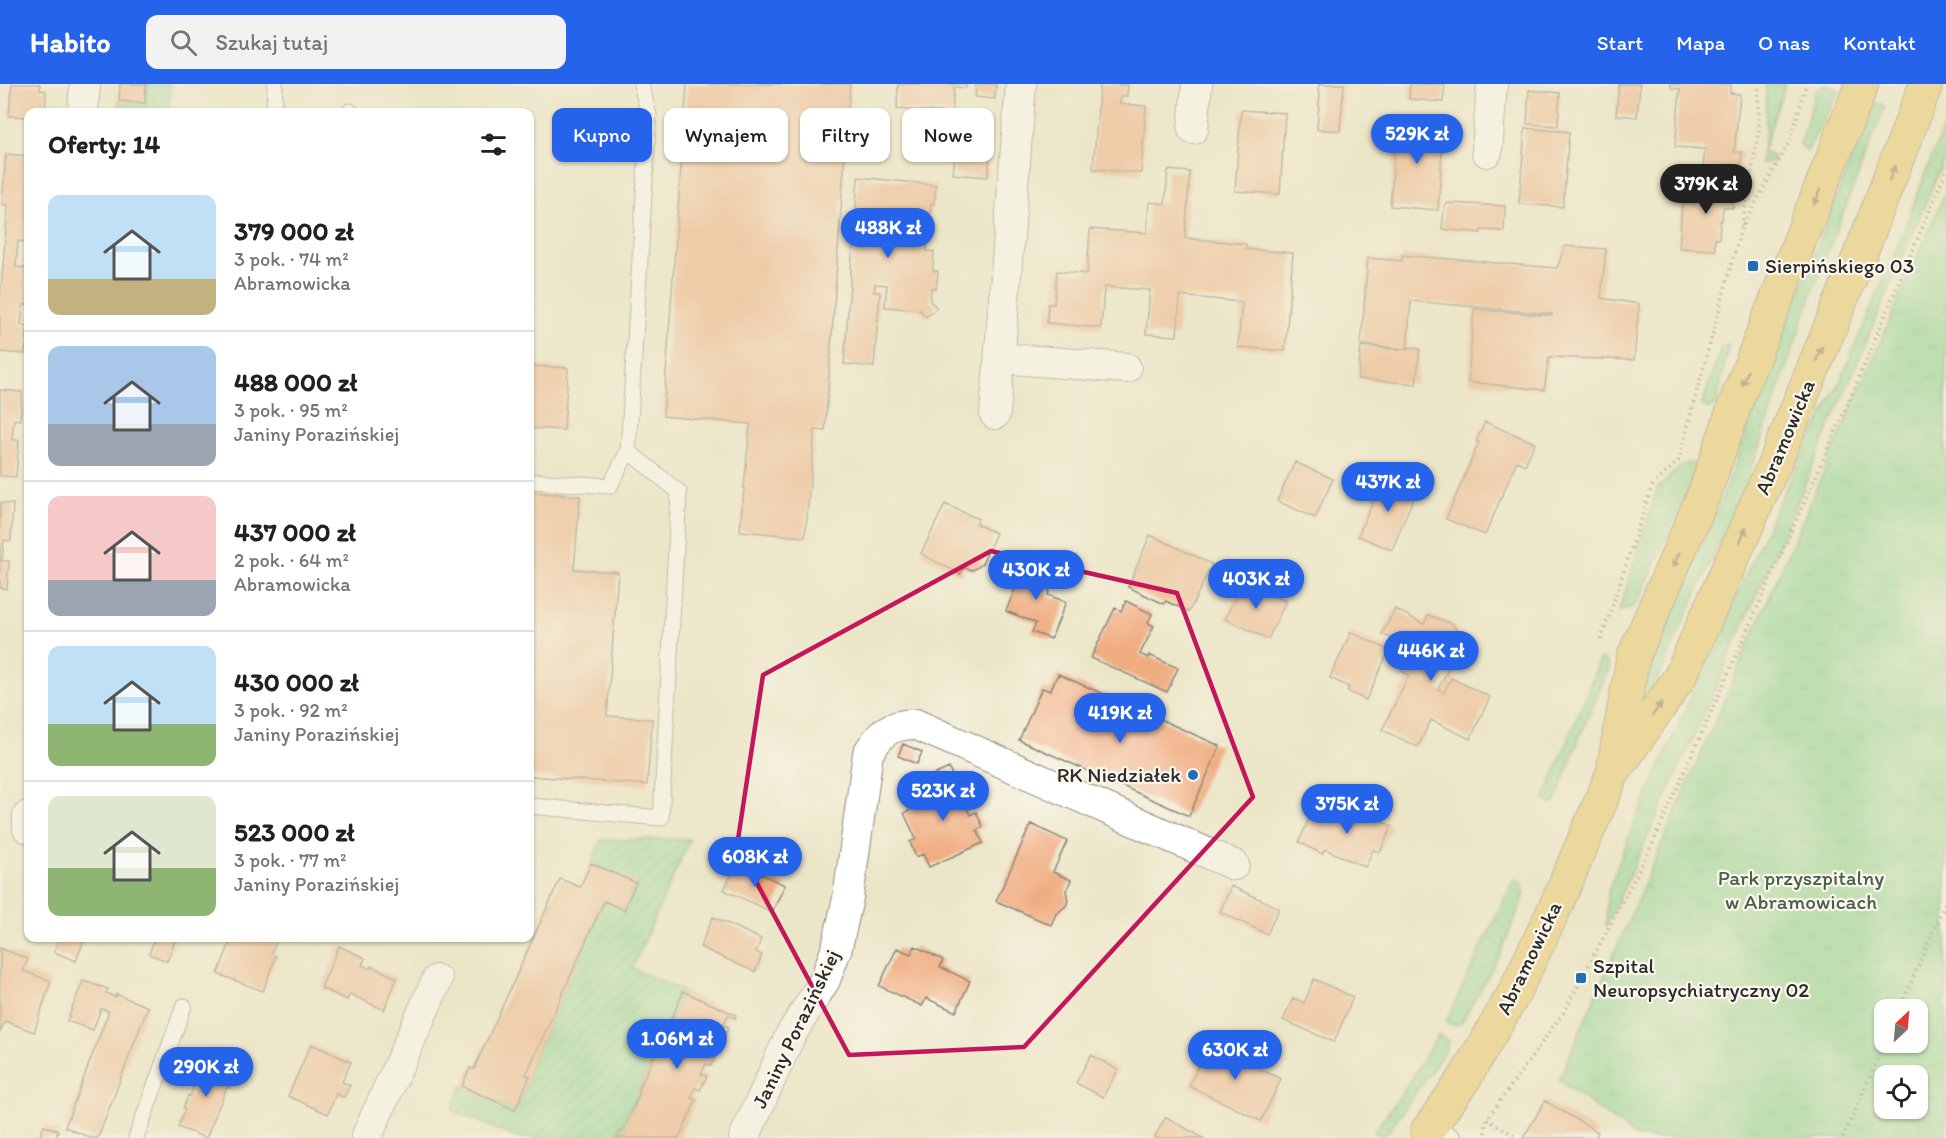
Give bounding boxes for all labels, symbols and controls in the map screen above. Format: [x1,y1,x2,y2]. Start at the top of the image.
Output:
search box [146,15,566,69]
text: Habito [30,25,110,59]
icon: search [167,26,200,59]
text: Szukaj tutaj [215,29,328,56]
text: Start [1597,30,1643,55]
text: Mapa [1676,30,1725,55]
text: O nas [1758,30,1810,55]
text: Kontakt [1843,30,1916,55]
chip: Kupno [552,108,652,162]
chip: Wynajem [664,108,788,162]
chip: Filtry [800,108,890,162]
chip: Nowe [902,108,994,162]
pin: 529K zł [1362,114,1472,165]
text: 529K zł [1385,121,1449,145]
text: Oferty: 14 [48,128,160,160]
icon: filters [477,128,510,161]
pin: 379K zł [1651,164,1761,215]
one-way arrow [1888,164,1897,182]
text: 379K zł [1674,171,1738,195]
one-way arrow [1812,188,1821,206]
pin: 488K zł [833,208,943,259]
text: 379 000 zł [234,215,354,247]
text: 488K zł [855,215,921,239]
icon: home [96,219,168,291]
text: 3 pok. · 74 m² [234,247,349,271]
place label: Sierpińskiego 03 [1765,253,1914,278]
marker: Sierpińskiego 03 [1746,259,1760,273]
text: Abramowicka [234,271,351,295]
one-way arrow [1815,345,1824,363]
text: 488 000 zł [234,366,357,398]
one-way arrow [1740,369,1749,387]
icon: home [96,370,168,442]
street label: Abramowicka [1749,375,1820,498]
text: 3 pok. · 95 m² [234,398,348,422]
text: Janiny Porazińskiej [234,422,399,446]
pin: 437K zł [1333,462,1443,513]
text: 437K zł [1355,469,1421,493]
text: 437 000 zł [234,516,356,548]
icon: home [96,520,168,592]
one-way arrow [1739,526,1749,544]
text: 2 pok. · 64 m² [234,548,349,572]
pin: 430K zł [981,550,1091,601]
one-way arrow [1671,551,1681,569]
text: 430K zł [1002,557,1070,581]
pin: 403K zł [1201,559,1311,610]
text: 403K zł [1222,566,1290,590]
text: Abramowicka [234,572,351,596]
pin: 446K zł [1376,631,1486,682]
text: 446K zł [1398,638,1464,662]
text: 430 000 zł [234,666,359,698]
icon: home [96,670,168,742]
pin: 419K zł [1065,693,1175,744]
text: 3 pok. · 92 m² [234,698,348,722]
text: 419K zł [1088,700,1152,724]
one-way arrow [1651,702,1663,718]
text: Janiny Porazińskiej [234,722,399,746]
place label: RK Niedziałek [1057,762,1181,787]
marker: RK Niedziałek [1186,768,1200,782]
pin: 523K zł [888,771,998,822]
text: 523K zł [911,778,975,802]
pin: 375K zł [1292,784,1402,835]
text: 375K zł [1315,791,1379,815]
text: 523 000 zł [234,816,355,848]
icon: home [96,820,168,892]
pin: 608K zł [700,837,810,888]
text: 608K zł [722,844,788,868]
text: 3 pok. · 77 m² [234,848,347,872]
park label: Park przyszpitalny w Abramowicach [1718,865,1884,914]
text: Janiny Porazińskiej [234,872,399,896]
street label: Abramowicka [1490,897,1567,1018]
street label: Janiny Porazińskiej [746,945,845,1112]
place label: Szpital Neuropsychiatryczny 02 [1593,953,1809,1002]
marker: Szpital Neuropsychiatryczny 02 [1574,971,1588,985]
north arrow [1874,999,1928,1053]
map controls [1874,999,1928,1119]
pin: 1.06M zł [615,1019,739,1070]
text: 1.06M zł [641,1026,713,1050]
pin: 630K zł [1180,1030,1290,1081]
text: 630K zł [1202,1037,1268,1061]
pin: 290K zł [151,1047,261,1098]
text: 290K zł [173,1054,239,1078]
button: locate [1874,1065,1928,1119]

